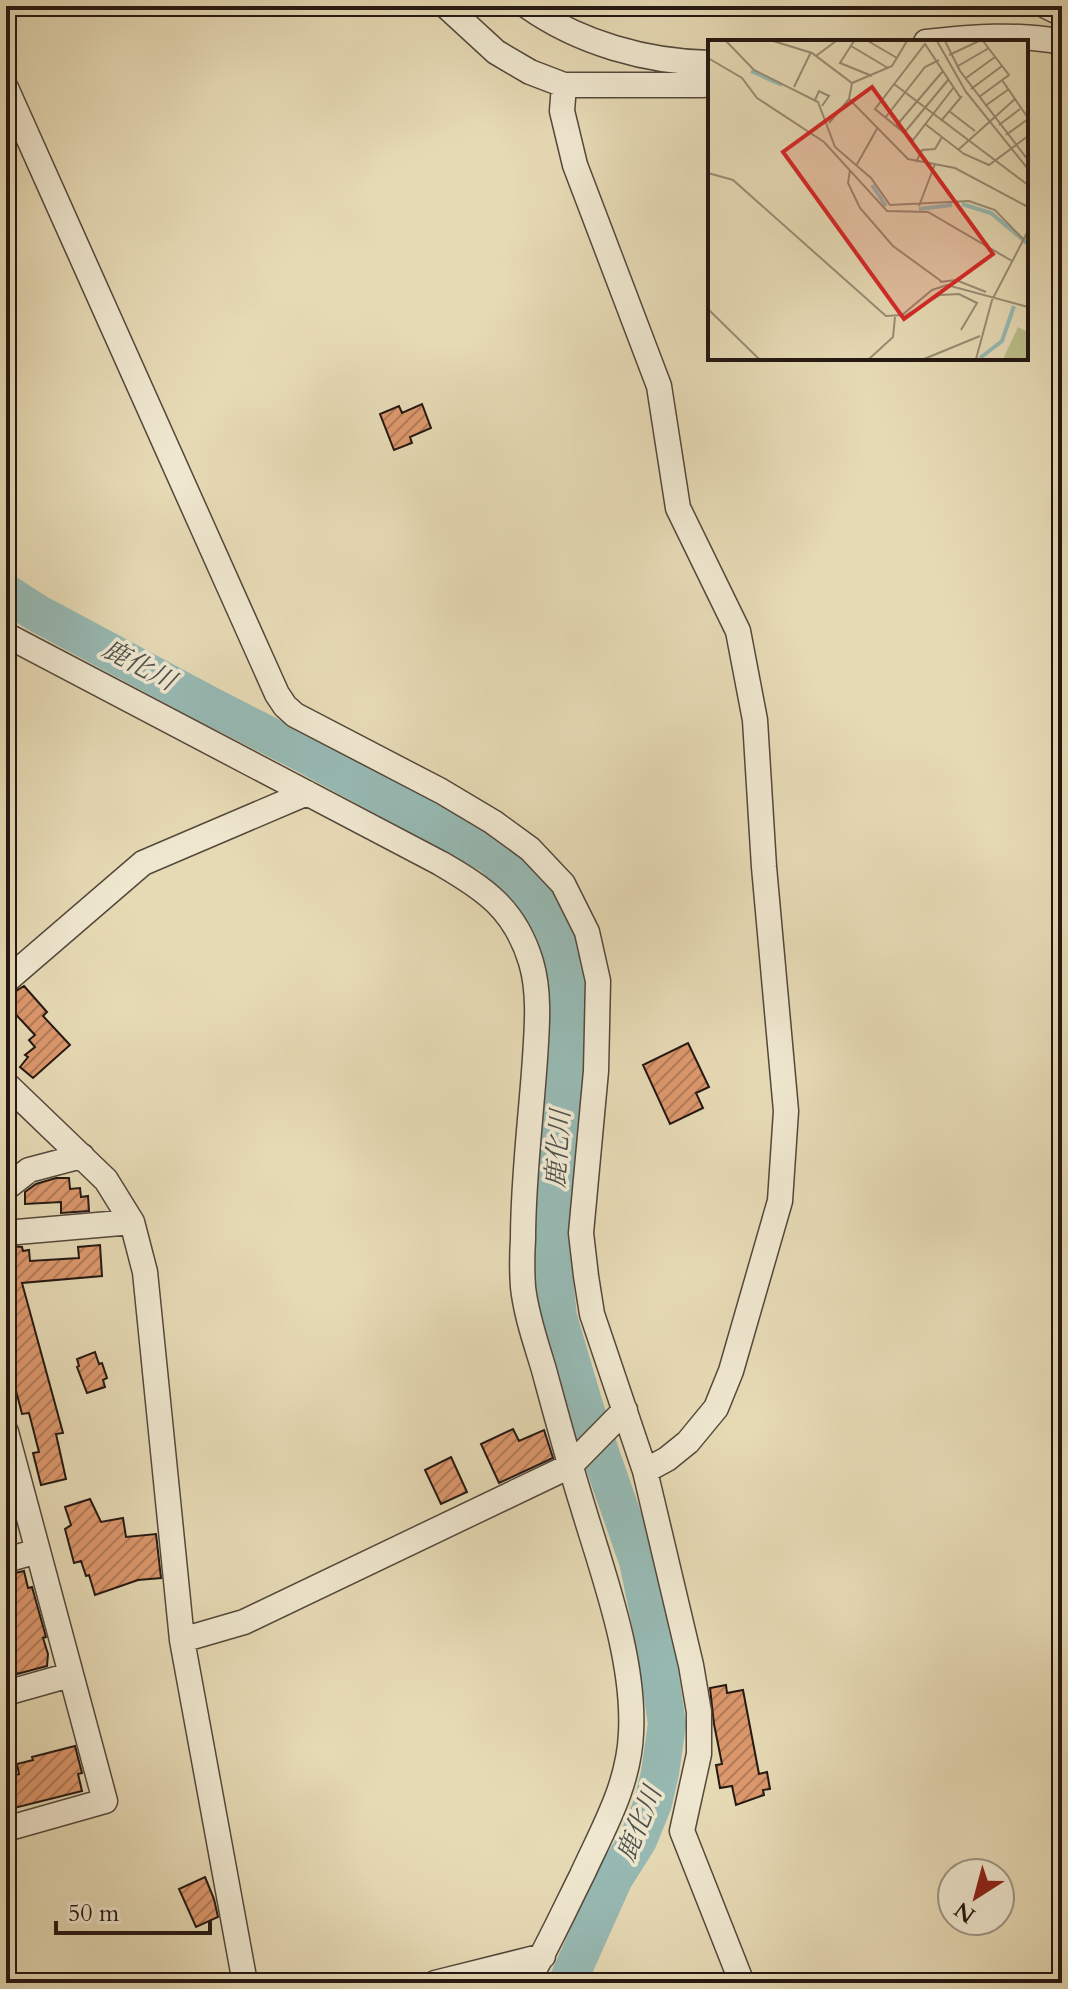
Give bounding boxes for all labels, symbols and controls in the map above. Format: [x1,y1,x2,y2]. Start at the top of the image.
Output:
inset map [708,40,1028,360]
water label: 鹿化川 [96,631,184,700]
water label: 鹿化川 [538,1106,578,1189]
water label: 鹿化川 [608,1779,671,1867]
north arrow [936,1857,1016,1937]
scale bar [56,1885,210,1935]
text: N [948,1895,981,1930]
text: 50 m [68,1897,120,1930]

